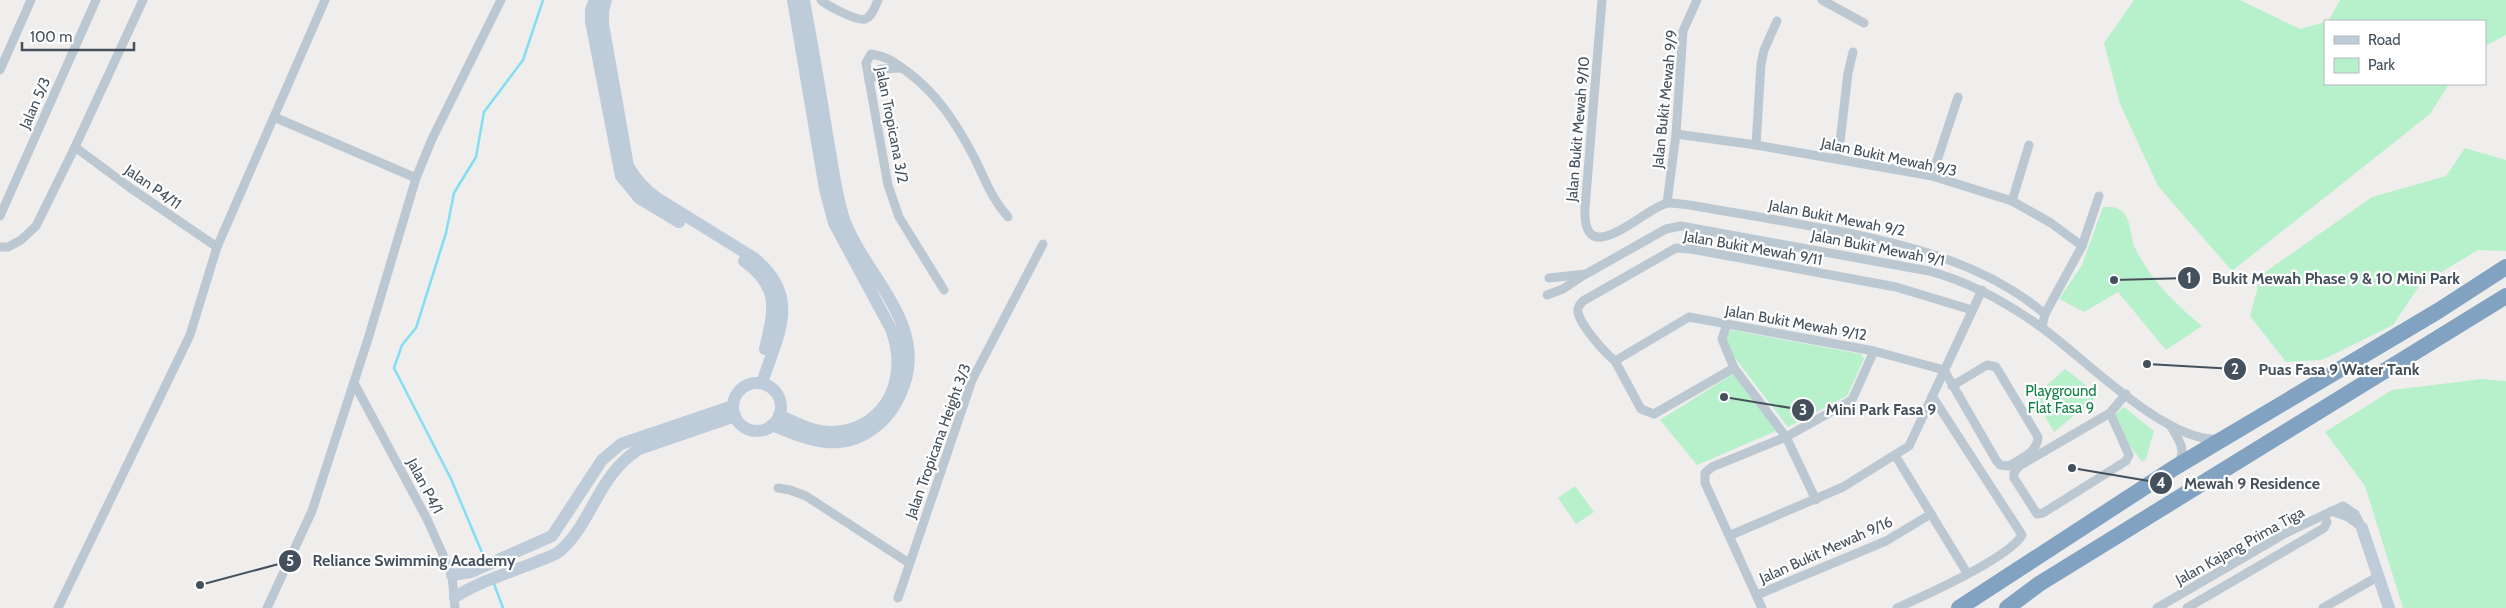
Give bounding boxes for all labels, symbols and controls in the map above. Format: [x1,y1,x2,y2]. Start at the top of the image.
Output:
scale bar [22,20,135,52]
legend [2324,20,2486,85]
text: 100 m [30,28,72,46]
street label: Jalan Bukit Mewah 9/9 [1649,29,1681,170]
text: Road [2368,31,2401,49]
street label: Jalan Bukit Mewah 9/10 [1563,56,1593,203]
text: Park [2368,56,2395,74]
street label: Jalan Tropicana 3/2 [872,64,912,185]
street label: Jalan 5/3 [15,74,54,132]
street label: Jalan Bukit Mewah 9/3 [1818,134,1959,180]
street label: Jalan P4/11 [120,160,185,213]
street label: Jalan Bukit Mewah 9/2 [1766,196,1907,240]
street label: Jalan Bukit Mewah 9/1 [1809,226,1946,270]
street label: Jalan Bukit Mewah 9/11 [1681,227,1824,269]
callout: Bukit Mewah Phase 9 & 10 Mini Park [2176,263,2470,294]
text: 1 [2186,269,2192,287]
text: Bukit Mewah Phase 9 & 10 Mini Park [2212,269,2460,288]
street label: Jalan Bukit Mewah 9/12 [1723,302,1868,344]
callout: Puas Fasa 9 Water Tank [2223,353,2429,384]
text: 2 [2231,360,2239,378]
text: Puas Fasa 9 Water Tank [2258,360,2420,379]
street label: Jalan Tropicana Height 3/3 [901,361,974,522]
park label: Playground Flat Fasa 9 [2025,382,2097,417]
callout: Mini Park Fasa 9 [1791,394,1946,425]
text: Mini Park Fasa 9 [1826,400,1936,419]
text: 3 [1799,401,1807,419]
street label: Jalan P4/1 [402,454,447,517]
callout: Mewah 9 Residence [2149,468,2330,499]
text: 4 [2156,474,2166,492]
text: Mewah 9 Residence [2184,474,2320,493]
street label: Jalan Kajang Prima Tiga [2172,503,2308,589]
street label: Jalan Bukit Mewah 9/16 [1756,512,1895,588]
callout: Reliance Swimming Academy [278,545,526,576]
text: Reliance Swimming Academy [312,551,516,570]
text: 5 [286,552,294,570]

